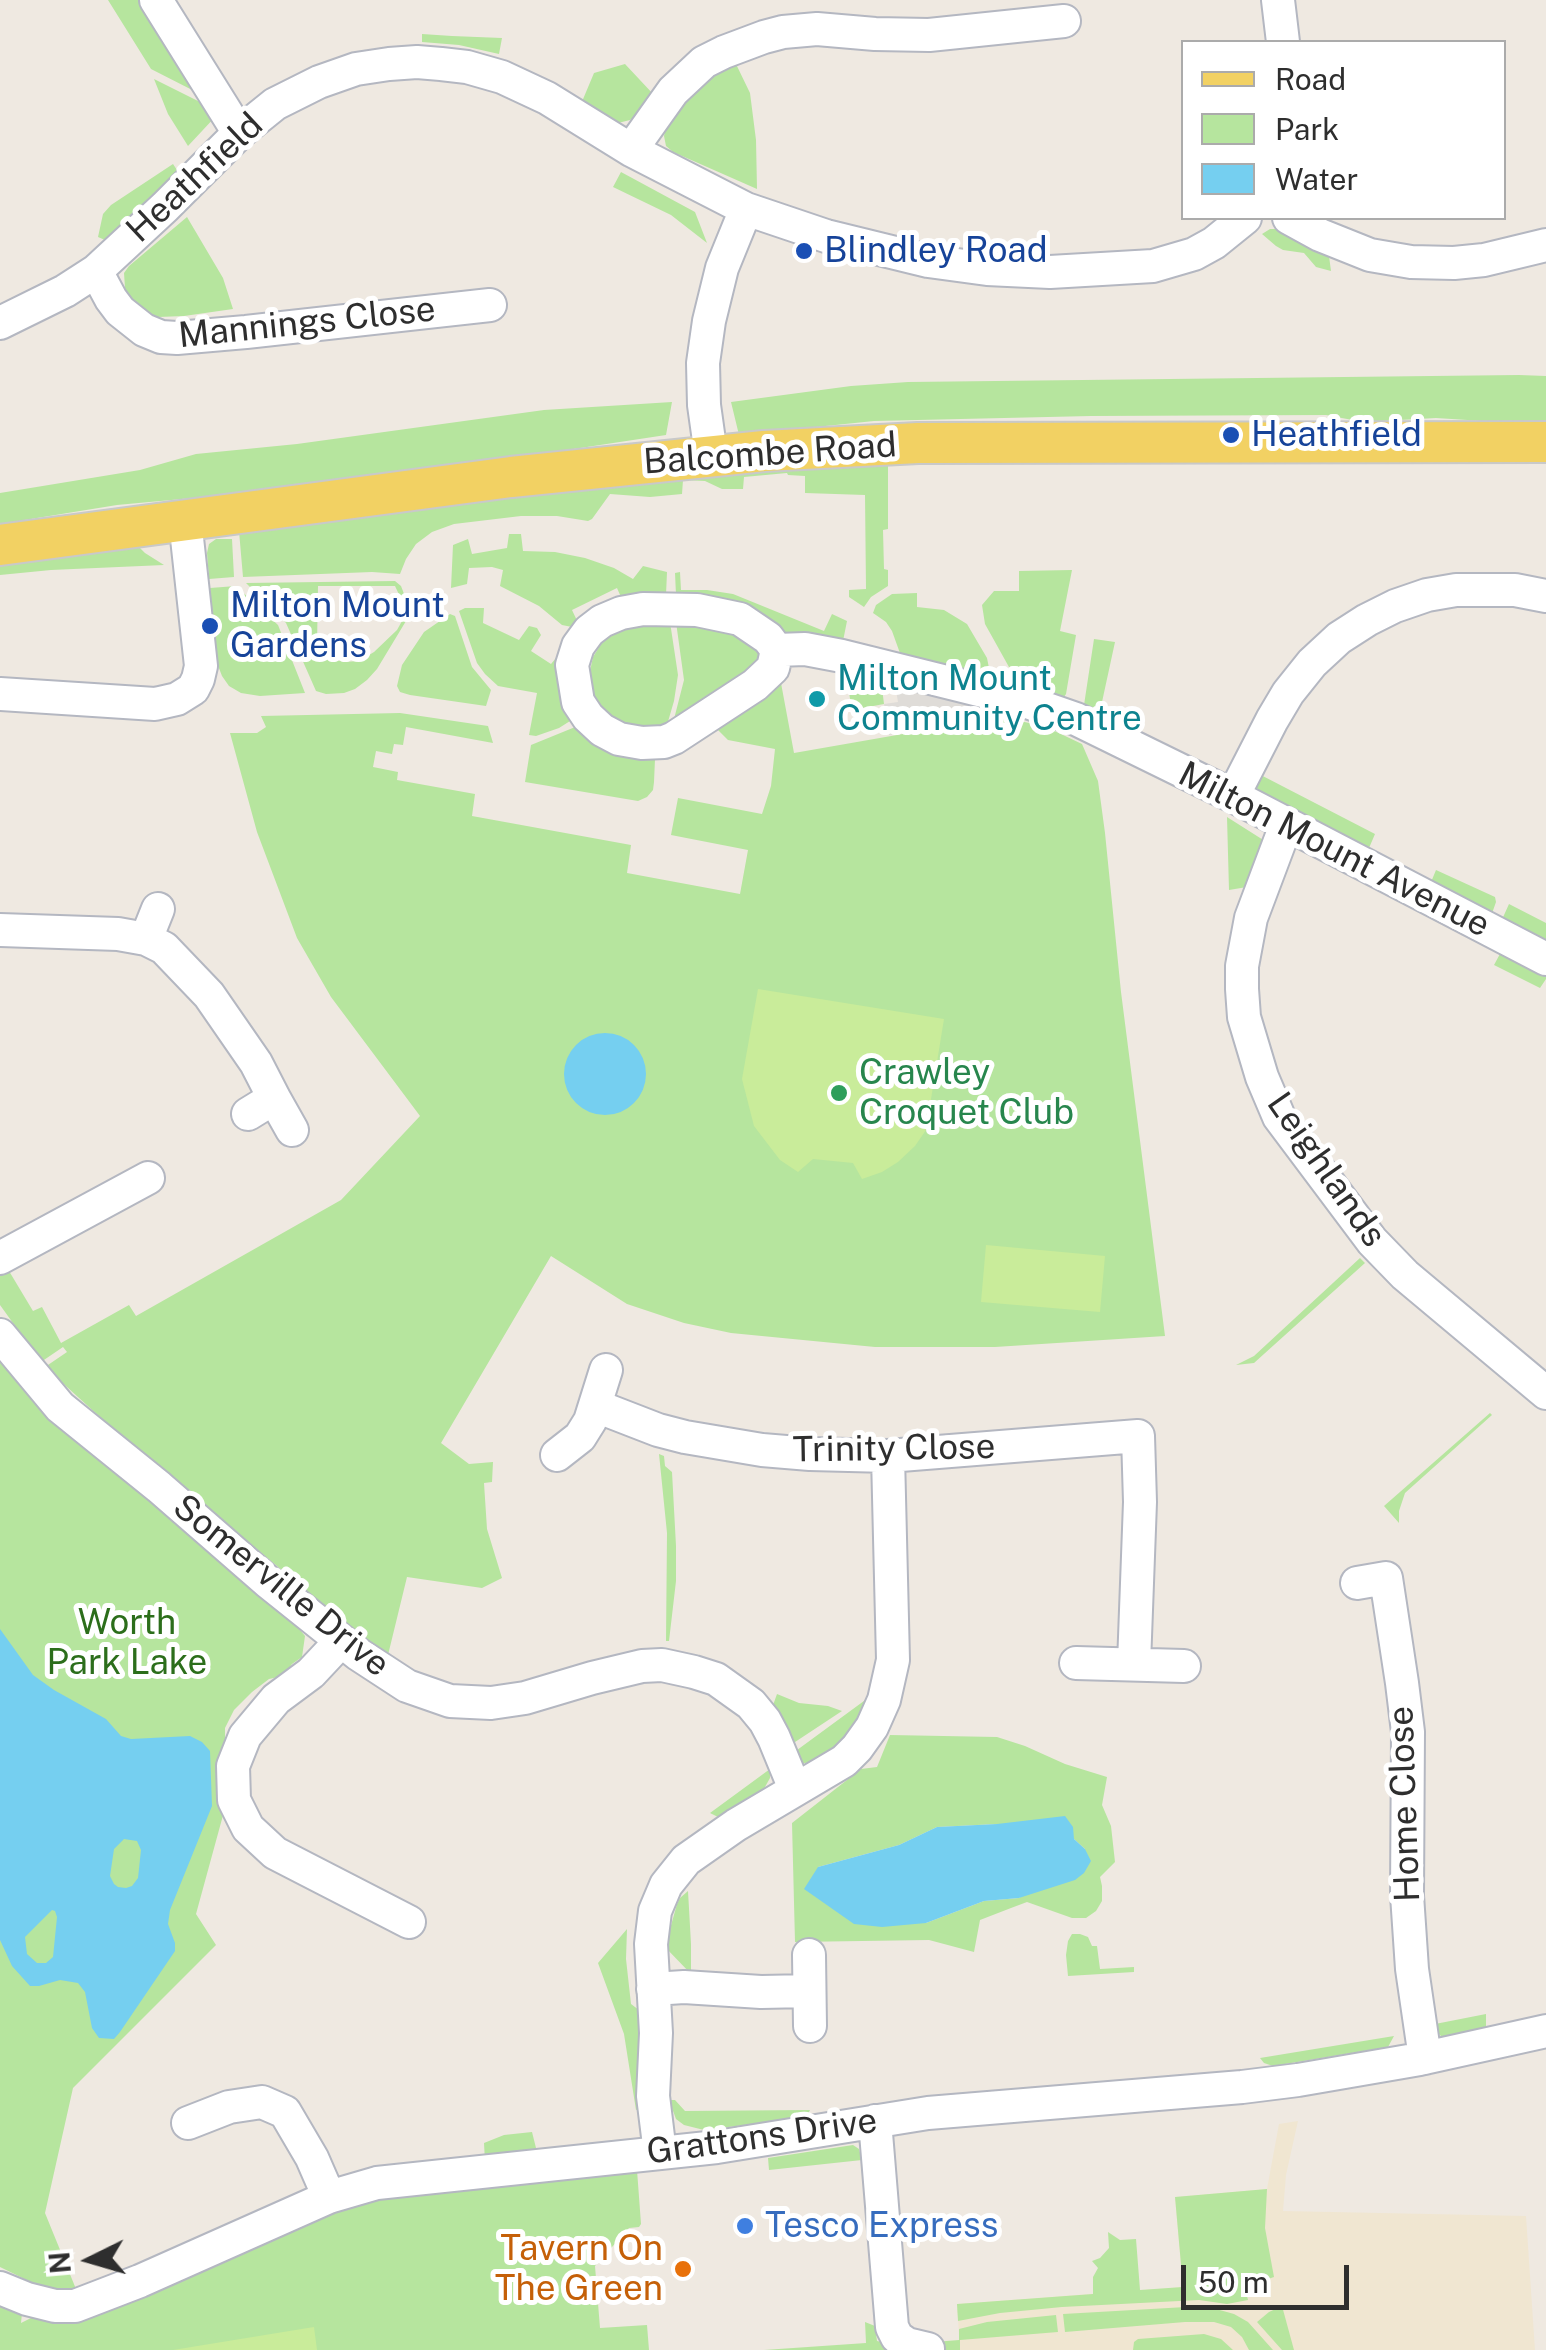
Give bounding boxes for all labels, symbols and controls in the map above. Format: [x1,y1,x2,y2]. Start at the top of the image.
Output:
legend [1181,40,1506,220]
text: Road [1275,61,1346,97]
street label: Heathfield [118,104,272,252]
text: Park [1275,111,1339,147]
text: Water [1275,161,1358,197]
place label: Blindley Road [824,230,1048,272]
marker: Blindley Road [793,240,815,262]
street label: Mannings Close [176,289,438,357]
place label: Heathfield [1251,414,1422,456]
street label: Balcombe Road [642,424,898,484]
marker: Heathfield [1220,424,1242,446]
place label: Milton Mount Gardens [230,585,445,667]
marker: Milton Mount Gardens [199,615,221,637]
place label: Milton Mount Community Centre [837,658,1142,740]
marker: Milton Mount Community Centre [806,688,828,710]
street label: Milton Mount Avenue [1171,753,1497,947]
place label: Crawley Croquet Club [859,1052,1074,1134]
marker: Crawley Croquet Club [828,1082,850,1104]
street label: Leighlands [1258,1085,1394,1255]
street label: Trinity Close [792,1426,996,1472]
street label: Somerville Drive [164,1486,398,1686]
park label: Worth Park Lake [47,1602,207,1684]
street label: Home Close [1381,1705,1429,1903]
street label: Grattons Drive [644,2100,880,2174]
place label: Tesco Express [765,2205,998,2247]
north arrow [40,2210,140,2310]
marker: Tesco Express [734,2215,756,2237]
place label: Tavern On The Green [495,2228,663,2310]
scale bar [1186,2245,1354,2307]
text: N [42,2250,77,2275]
marker: Tavern On The Green [672,2258,694,2280]
text: 50 m [1198,2264,1269,2300]

